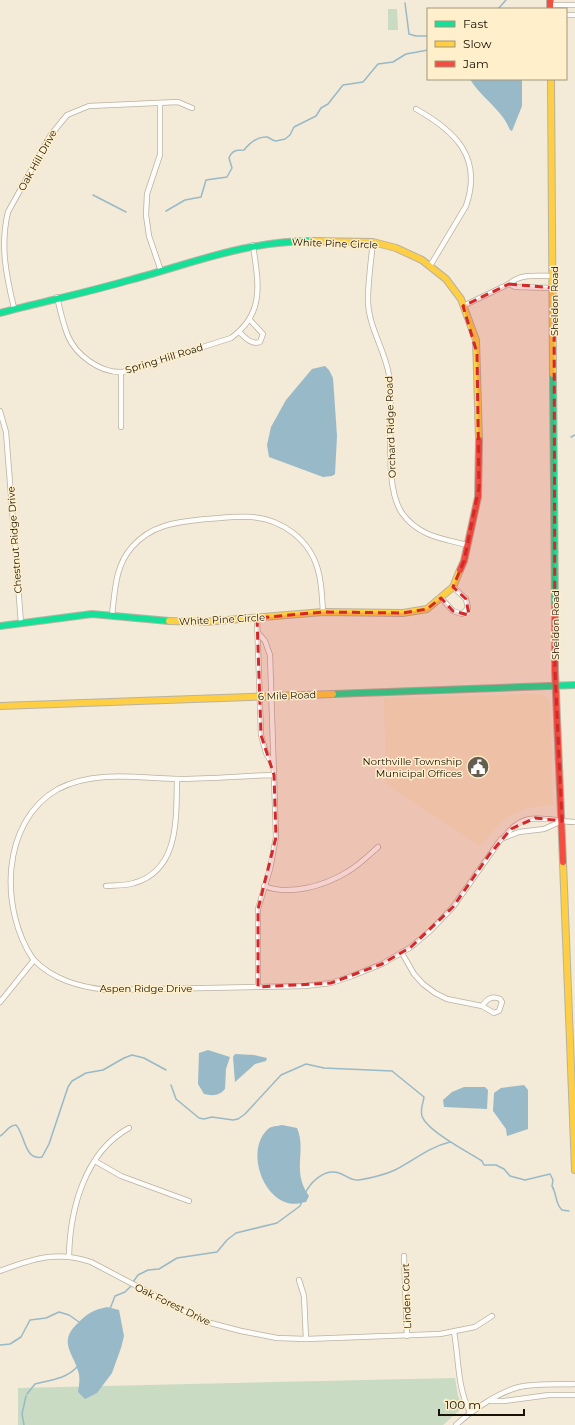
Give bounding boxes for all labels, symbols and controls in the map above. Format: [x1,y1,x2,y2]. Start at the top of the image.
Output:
legend [427,8,567,80]
text: Fast [463,16,488,31]
text: Slow [463,36,492,51]
text: Jam [462,56,489,71]
street label: Oak Hill Drive [15,127,60,193]
street label: White Pine Circle [292,236,378,251]
street label: Sheldon Road [548,266,561,336]
street label: Spring Hill Road [124,340,205,376]
street label: Orchard Ridge Road [382,376,399,478]
street label: Chestnut Ridge Drive [4,486,25,594]
street label: Sheldon Road [549,590,562,660]
street label: White Pine Circle [179,611,265,628]
street label: 6 Mile Road [258,688,316,703]
public building icon: Northville Township Municipal Offices [465,754,491,780]
place label: Northville Township Municipal Offices [363,755,462,780]
street label: Aspen Ridge Drive [100,982,192,995]
street label: Linden Court [399,1263,414,1329]
street label: Oak Forest Drive [133,1280,213,1328]
scale bar [439,1391,524,1417]
text: 100 m [445,1397,481,1412]

